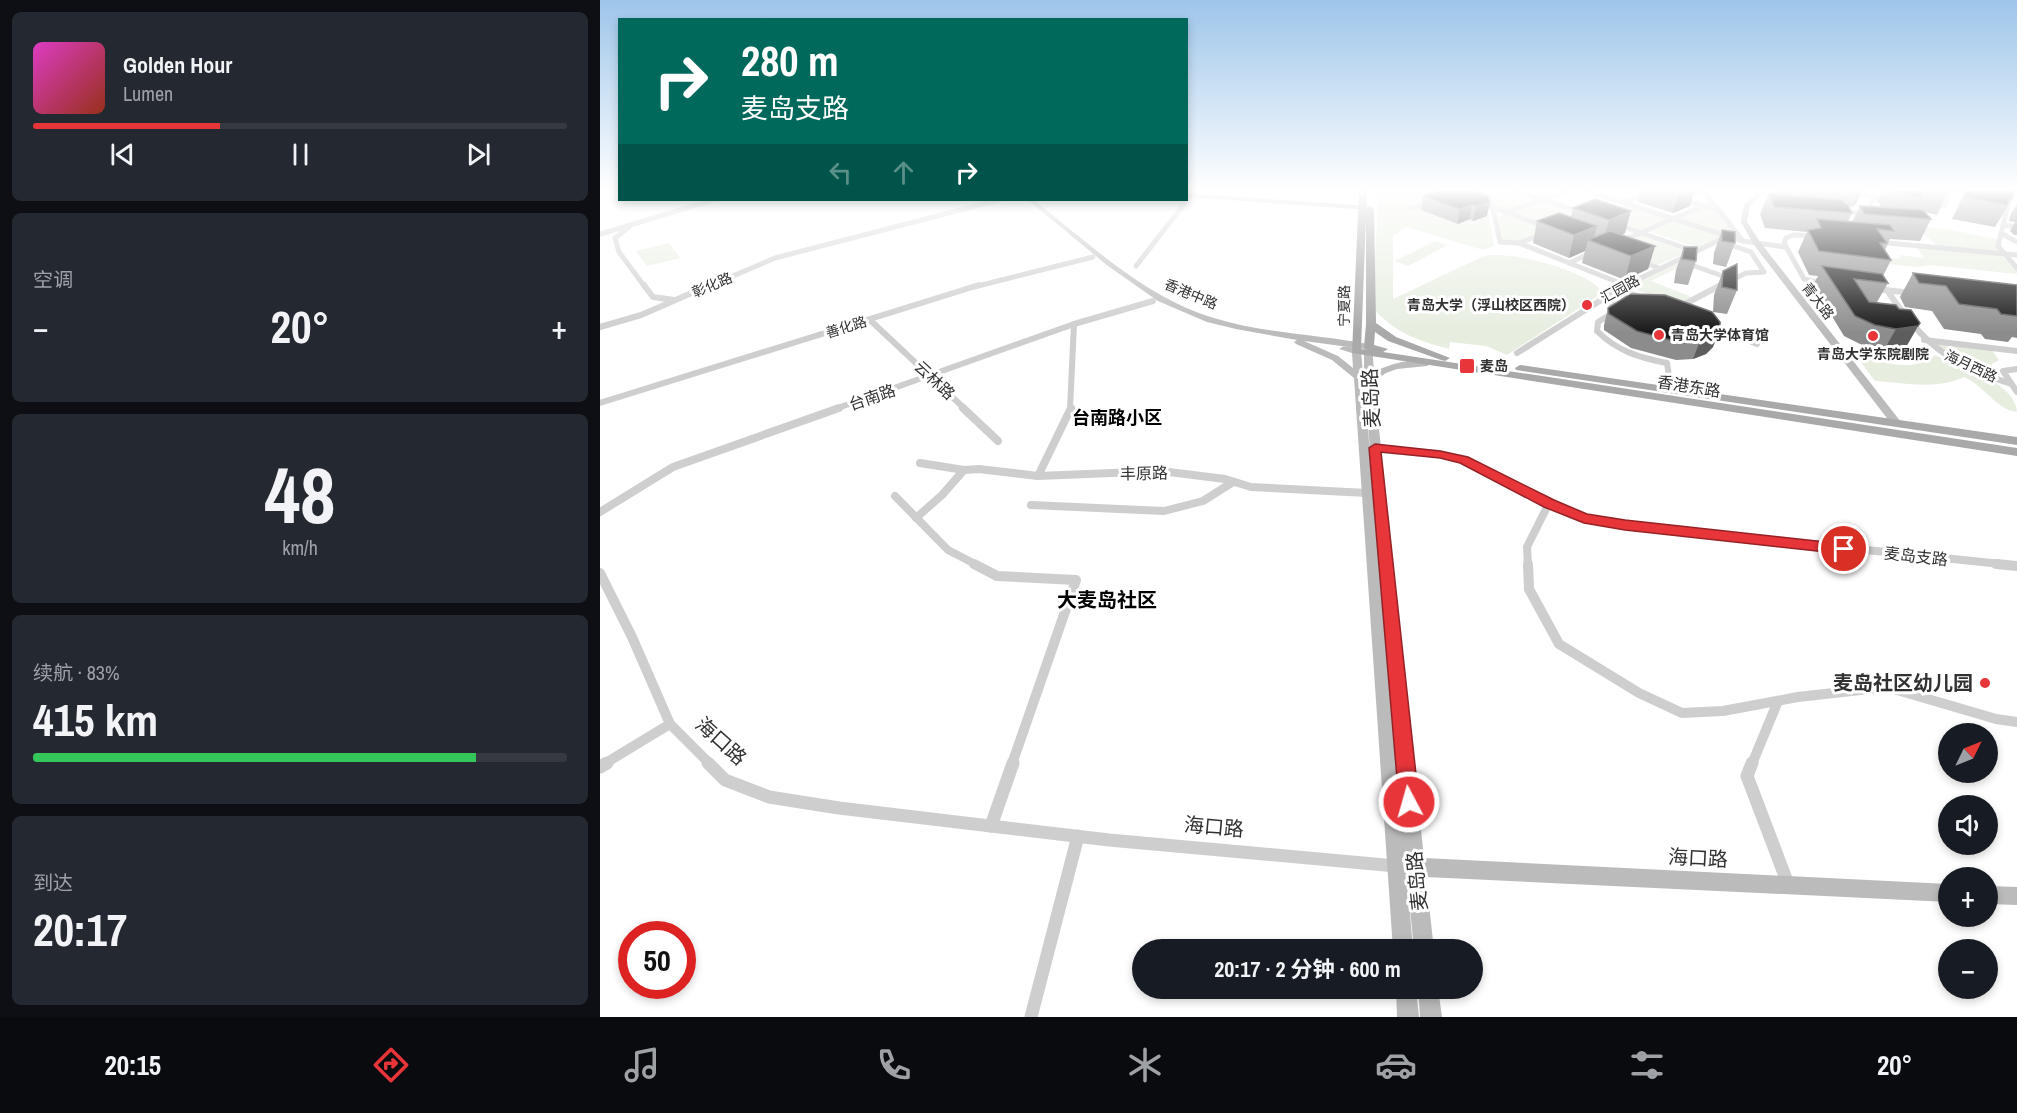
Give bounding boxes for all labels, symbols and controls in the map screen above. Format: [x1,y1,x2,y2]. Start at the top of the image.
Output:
text: 280 m [741,33,839,89]
icon: right [642,42,720,120]
text: Golden Hour [123,50,232,80]
text: Lumen [123,80,173,107]
text: 麦岛支路 [741,90,849,126]
icon: previous [106,138,139,171]
icon: pause [284,138,317,171]
icon: next [462,138,495,171]
icon: left [824,156,857,189]
icon: ahead [887,156,920,189]
icon: right [950,156,983,189]
text: 空调 [33,266,73,293]
street label: 彰化路 [689,269,735,301]
street label: 汇园路 [1597,271,1643,307]
street label: 香港中路 [1162,275,1220,313]
street label: 青大路 [1798,279,1838,323]
street label: 宁夏路 [1335,285,1353,327]
text: 20° [270,296,330,357]
place label: 青岛大学（浮山校区西院） [1407,296,1575,314]
marker: 青岛大学（浮山校区西院） [1580,298,1594,312]
text: − [33,305,49,349]
text: + [551,305,567,349]
street label: 善化路 [823,312,869,342]
place label: 青岛大学体育馆 [1671,326,1769,344]
marker: 青岛大学体育馆 [1652,328,1666,342]
marker: 青岛大学东院剧院 [1866,329,1880,343]
place label: 青岛大学东院剧院 [1817,345,1929,363]
street label: 海月西路 [1942,346,2000,386]
street label: 云林路 [910,356,960,404]
marker: 麦岛 [1458,357,1476,375]
place label: 麦岛 [1480,357,1508,375]
street label: 麦岛路 [1355,367,1386,429]
street label: 香港东路 [1656,370,1722,402]
street label: 台南路 [846,379,898,415]
district label: 台南路小区 [1072,405,1162,430]
text: 48 [264,442,336,547]
street label: 丰原路 [1120,462,1168,484]
pin [1818,523,1869,574]
icon: arrive [1827,532,1860,565]
text: km/h [282,534,318,561]
street label: 麦岛支路 [1883,542,1949,570]
district label: 大麦岛社区 [1057,586,1157,613]
text: 续航 · 83% [33,659,120,686]
place label: 麦岛社区幼儿园 [1833,669,1973,696]
marker: 麦岛社区幼儿园 [1978,676,1992,690]
text: 415 km [33,689,158,750]
street label: 海口路 [690,711,753,771]
north arrow [1938,723,1998,783]
map controls [1938,723,1998,999]
position arrow [1377,770,1441,834]
button: sound [1938,795,1998,855]
street label: 海口路 [1183,810,1245,843]
street label: 海口路 [1667,842,1729,873]
street label: 麦岛路 [1400,850,1433,912]
button: + [1938,867,1998,927]
text: 到达 [33,869,73,896]
text: 20:17 [33,899,127,960]
speed limit sign: 50 [618,921,696,999]
button: − [1938,939,1998,999]
text: 20:17 · 2 分钟 · 600 m [1214,954,1401,984]
icon: directions [370,1044,412,1086]
icon: music [621,1044,663,1086]
icon: phone [873,1044,915,1086]
icon: climate [1124,1044,1166,1086]
icon: car [1375,1044,1417,1086]
icon: filters [1626,1044,1668,1086]
text: 20:15 [105,1047,161,1083]
text: 20° [1877,1047,1912,1083]

